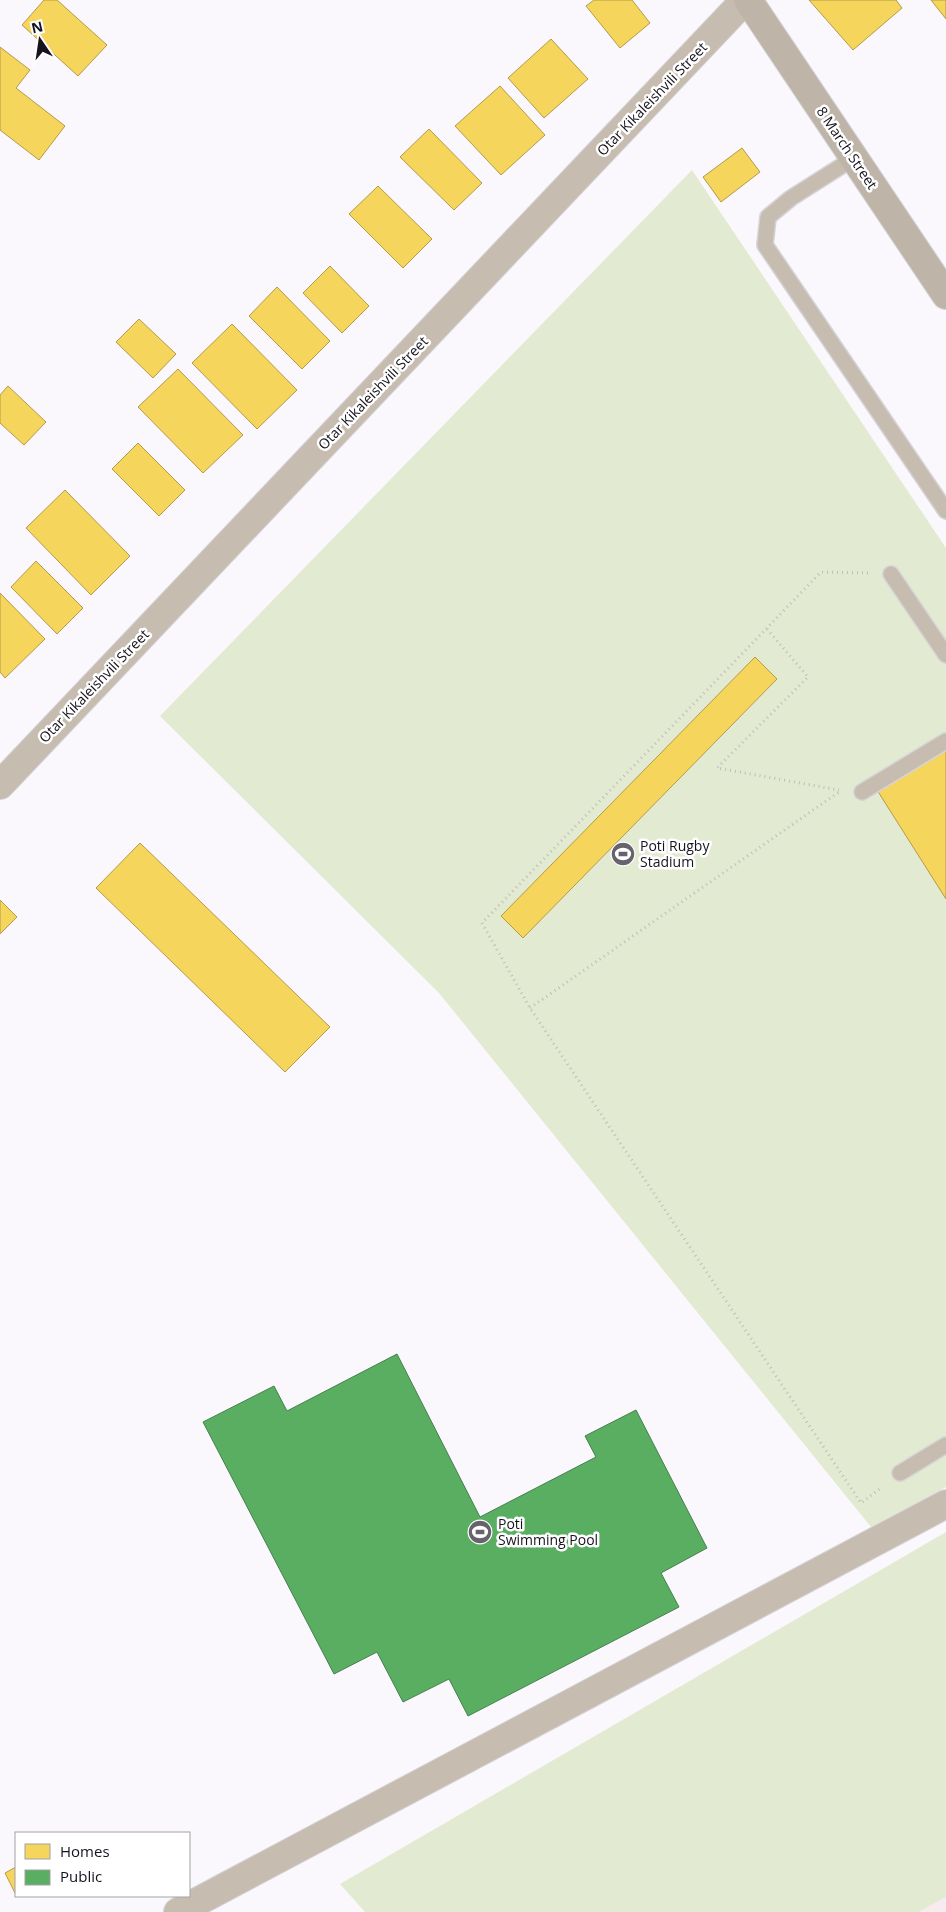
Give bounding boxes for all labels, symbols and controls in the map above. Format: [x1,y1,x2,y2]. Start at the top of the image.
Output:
north arrow [15,15,65,65]
text: N [29,16,45,37]
street label: Otar Kikaleishvili Street [592,38,711,159]
street label: 8 March Street [813,103,882,193]
street label: Otar Kikaleishvili Street [313,332,432,453]
street label: Otar Kikaleishvili Street [34,625,153,746]
place label: Poti Rugby Stadium [640,836,710,871]
sports icon: Poti Rugby Stadium [610,841,636,867]
place label: Poti Swimming Pool [498,1514,598,1549]
sports icon: Poti Swimming Pool [467,1519,493,1545]
legend [15,1832,190,1897]
text: Homes [60,1841,110,1861]
text: Public [60,1866,102,1886]

